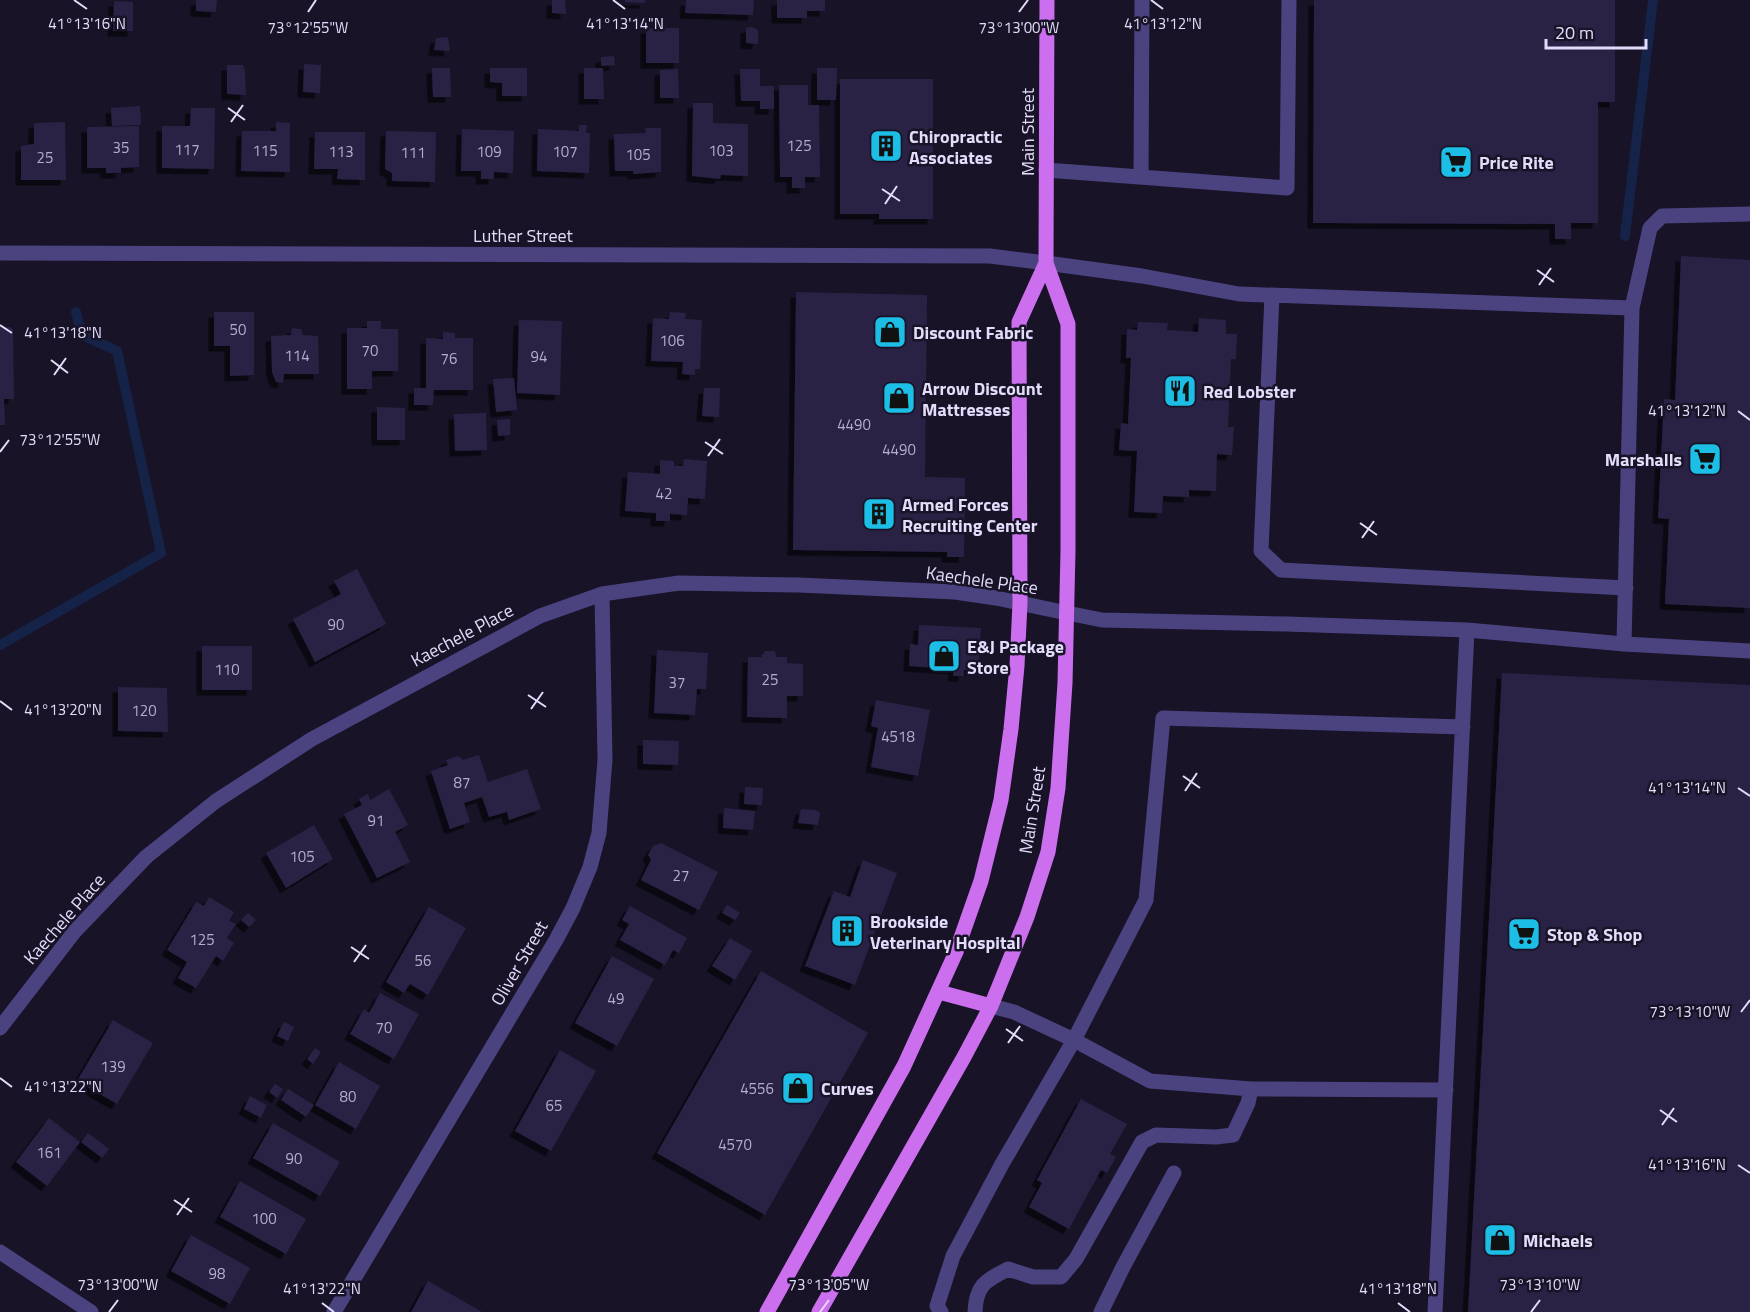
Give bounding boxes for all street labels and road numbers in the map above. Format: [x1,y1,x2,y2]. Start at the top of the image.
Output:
street label: Main Street [1014,87,1041,176]
street label: Luther Street [473,222,574,249]
street label: Kaechele Place [924,559,1040,601]
street label: Kaechele Place [406,597,518,673]
street label: Main Street [1012,764,1052,856]
street label: Kaechele Place [17,868,111,970]
street label: Oliver Street [484,915,555,1011]

